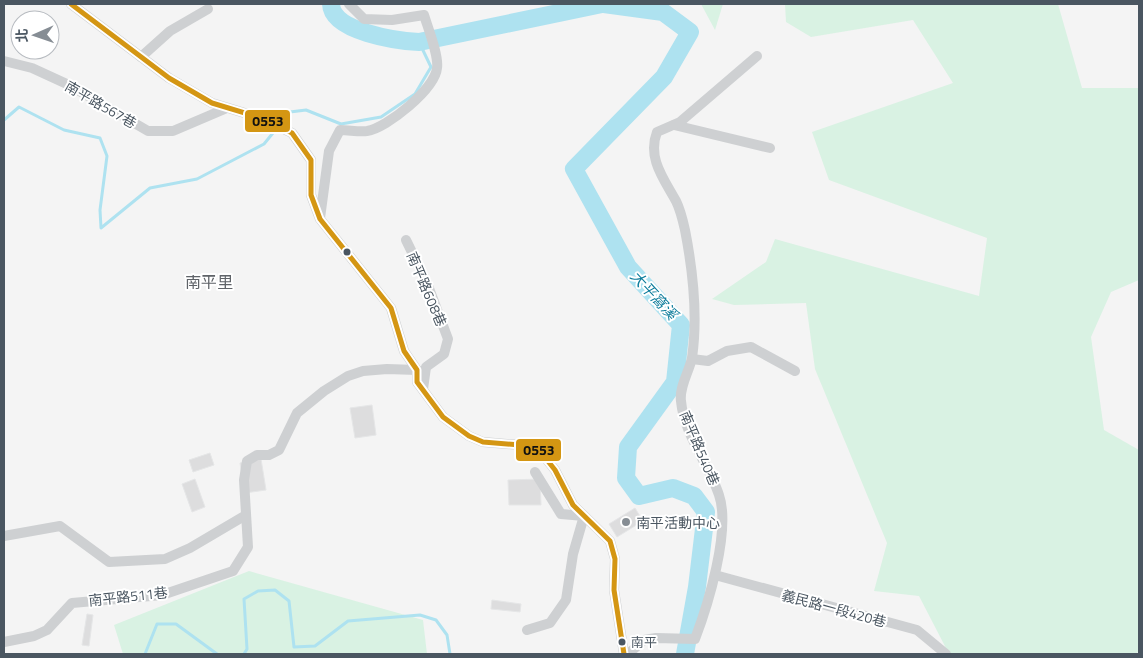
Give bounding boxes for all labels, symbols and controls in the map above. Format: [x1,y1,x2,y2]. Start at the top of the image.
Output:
north arrow [10,10,60,60]
text: 北 [11,28,32,43]
street label: 南平路567巷 [61,75,141,133]
line badge: 0553 [244,109,291,133]
text: 0553 [252,110,284,131]
unlabelled marker [342,247,352,257]
street label: 南平路608巷 [402,248,452,330]
water label: 大平窩溪 [625,265,684,326]
district label: 南平里 [185,270,233,294]
street label: 南平路540巷 [675,407,725,489]
line badge: 0553 [515,438,562,462]
text: 0553 [523,439,555,460]
place label: 南平活動中心 [636,512,720,533]
marker: 南平活動中心 [620,516,632,528]
street label: 南平路511巷 [87,581,169,611]
street label: 義民路一段420巷 [779,584,889,632]
place label: 南平 [631,632,657,652]
marker: 南平 [617,637,627,647]

